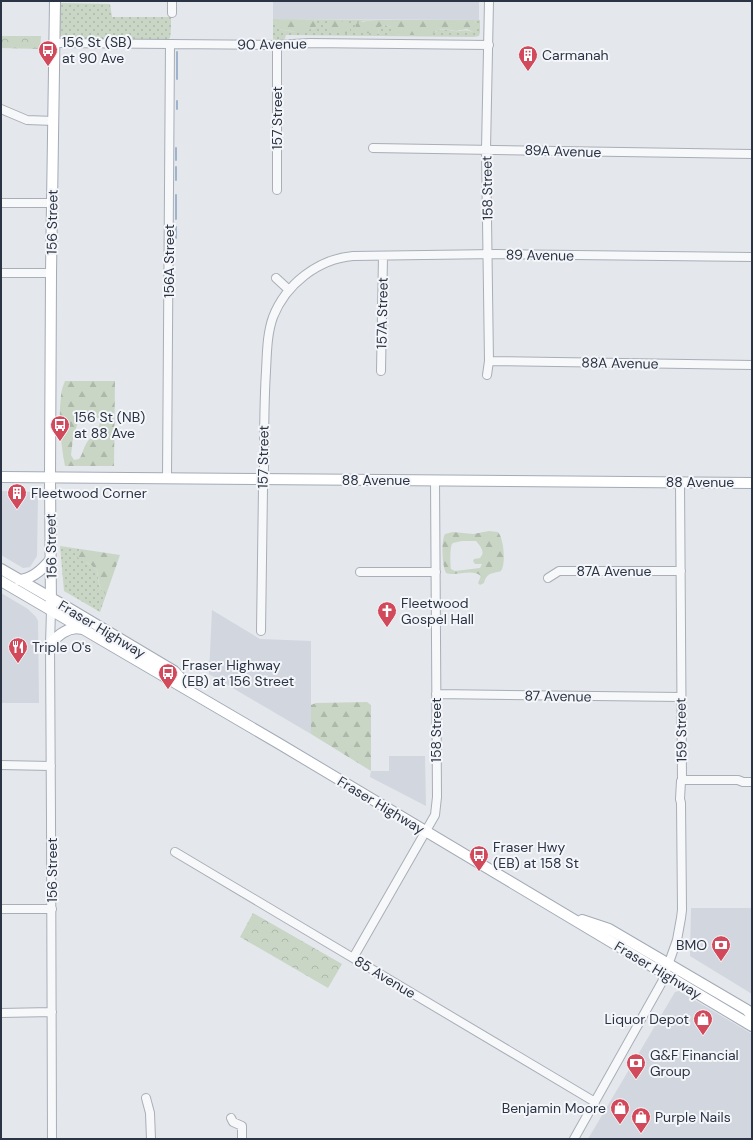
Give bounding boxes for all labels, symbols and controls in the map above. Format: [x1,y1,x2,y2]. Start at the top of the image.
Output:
place label: 156 St (SB) at 90 Ave [62,33,132,67]
street label: 90 Avenue [237,34,307,54]
bus stop icon: 156 St (SB) at 90 Ave [37,39,59,67]
building icon: Carmanah [517,44,539,72]
place label: Carmanah [542,46,609,64]
street label: 157 Street [268,86,286,150]
street label: 89A Avenue [524,141,602,161]
street label: 158 Street [477,155,497,221]
street label: 156 Street [42,189,62,255]
street label: 156A Street [160,224,178,298]
street label: 89 Avenue [506,245,574,265]
street label: 157A Street [372,277,392,349]
street label: 88A Avenue [581,353,659,373]
place label: 156 St (NB) at 88 Ave [74,408,145,442]
bus stop icon: 156 St (NB) at 88 Ave [49,414,71,442]
street label: 157 Street [253,425,273,489]
street label: 88 Avenue [342,471,410,489]
street label: 88 Avenue [666,473,734,491]
building icon: Fleetwood Corner [6,482,28,510]
place label: Fleetwood Corner [31,484,147,502]
street label: 156 Street [41,513,61,579]
street label: 87A Avenue [577,562,652,580]
place label: Fleetwood Gospel Hall [401,594,474,628]
street label: Fraser Highway [55,596,149,662]
church icon: Fleetwood Gospel Hall [376,600,398,628]
restaurant icon: Triple O's [7,636,29,664]
place label: Triple O's [32,638,91,656]
place label: Fraser Highway (EB) at 156 Street [182,656,294,690]
bus stop icon: Fraser Highway (EB) at 156 Street [157,662,179,690]
street label: 87 Avenue [524,686,592,706]
street label: 159 Street [671,697,691,763]
street label: 158 Street [427,698,445,762]
street label: Fraser Highway [334,772,428,838]
street label: 156 Street [43,837,61,903]
place label: Fraser Hwy (EB) at 158 St [493,838,579,872]
bus stop icon: Fraser Hwy (EB) at 158 St [468,844,490,872]
bank icon: BMO [710,934,732,962]
place label: BMO [676,936,707,954]
street label: Fraser Highway [611,937,705,1003]
street label: 85 Avenue [351,952,419,1002]
shop icon: Liquor Depot [692,1008,714,1036]
place label: Liquor Depot [604,1010,689,1028]
place label: G&F Financial Group [650,1046,739,1080]
bank icon: G&F Financial Group [625,1052,647,1080]
shop icon: Benjamin Moore [609,1097,631,1125]
place label: Benjamin Moore [502,1099,606,1117]
shop icon: Purple Nails [630,1106,652,1134]
place label: Purple Nails [655,1108,731,1126]

